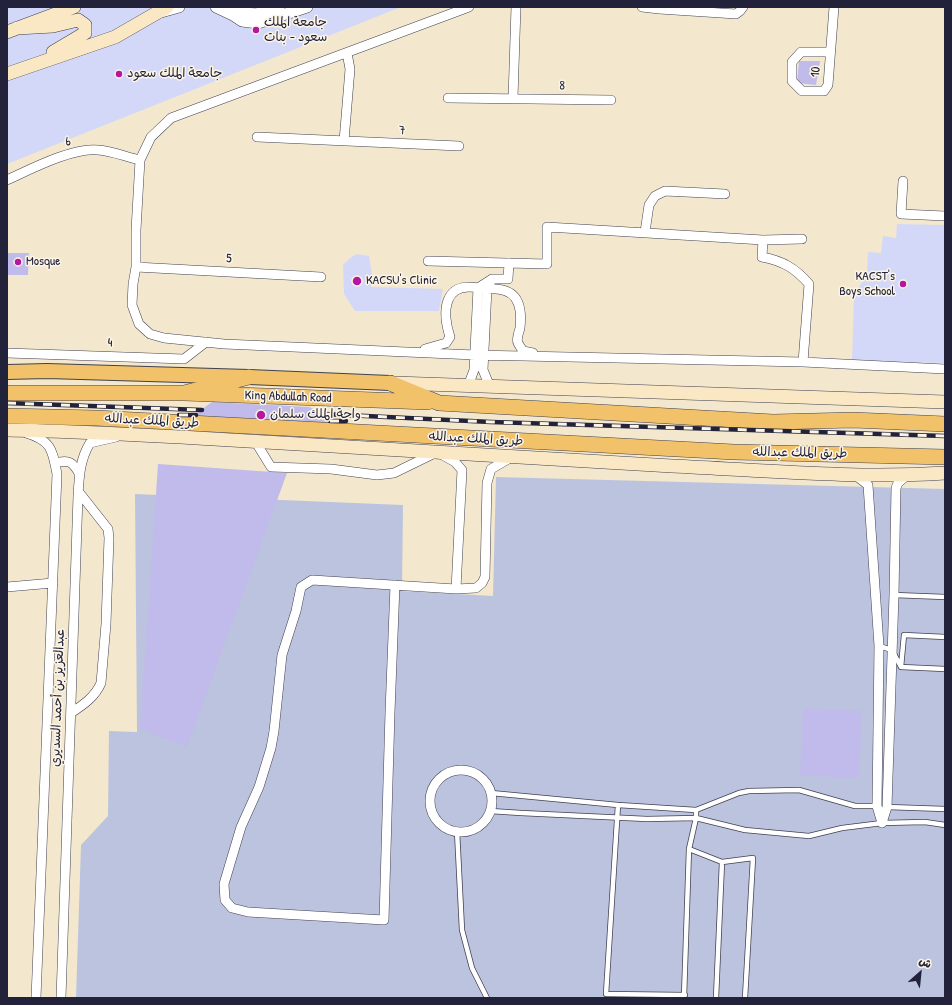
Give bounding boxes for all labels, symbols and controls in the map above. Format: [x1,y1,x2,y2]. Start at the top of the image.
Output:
place label: جامعة الملك سعود - بنات [264,15,327,46]
marker: جامعة الملك سعود - بنات [251,25,261,35]
place label: جامعة الملك سعود [127,66,222,82]
street label: 10 [808,66,824,78]
marker: جامعة الملك سعود [114,69,124,79]
street label: 8 [559,78,565,94]
street label: 7 [399,123,405,139]
street label: 6 [63,134,73,150]
street label: 5 [226,251,232,267]
place label: Mosque [26,254,60,270]
marker: Mosque [13,257,23,267]
place label: KACST's Boys School [839,269,895,300]
place label: KACSU's Clinic [366,273,437,289]
marker: KACSU's Clinic [351,275,363,287]
marker: KACST's Boys School [898,279,908,289]
street label: 4 [107,335,113,351]
street label: King Abdullah Road [244,388,332,406]
place label: واحة الملك سلمان [270,407,361,423]
marker: واحة الملك سلمان [255,409,267,421]
street label: طريق الملك عبدالله [104,411,200,431]
street label: طريق الملك عبدالله [428,429,524,449]
street label: طريق الملك عبدالله [753,444,847,462]
street label: عبدالعزيز بن أحمد السديري [48,629,68,767]
north arrow [900,953,940,993]
text: ش [917,953,934,971]

